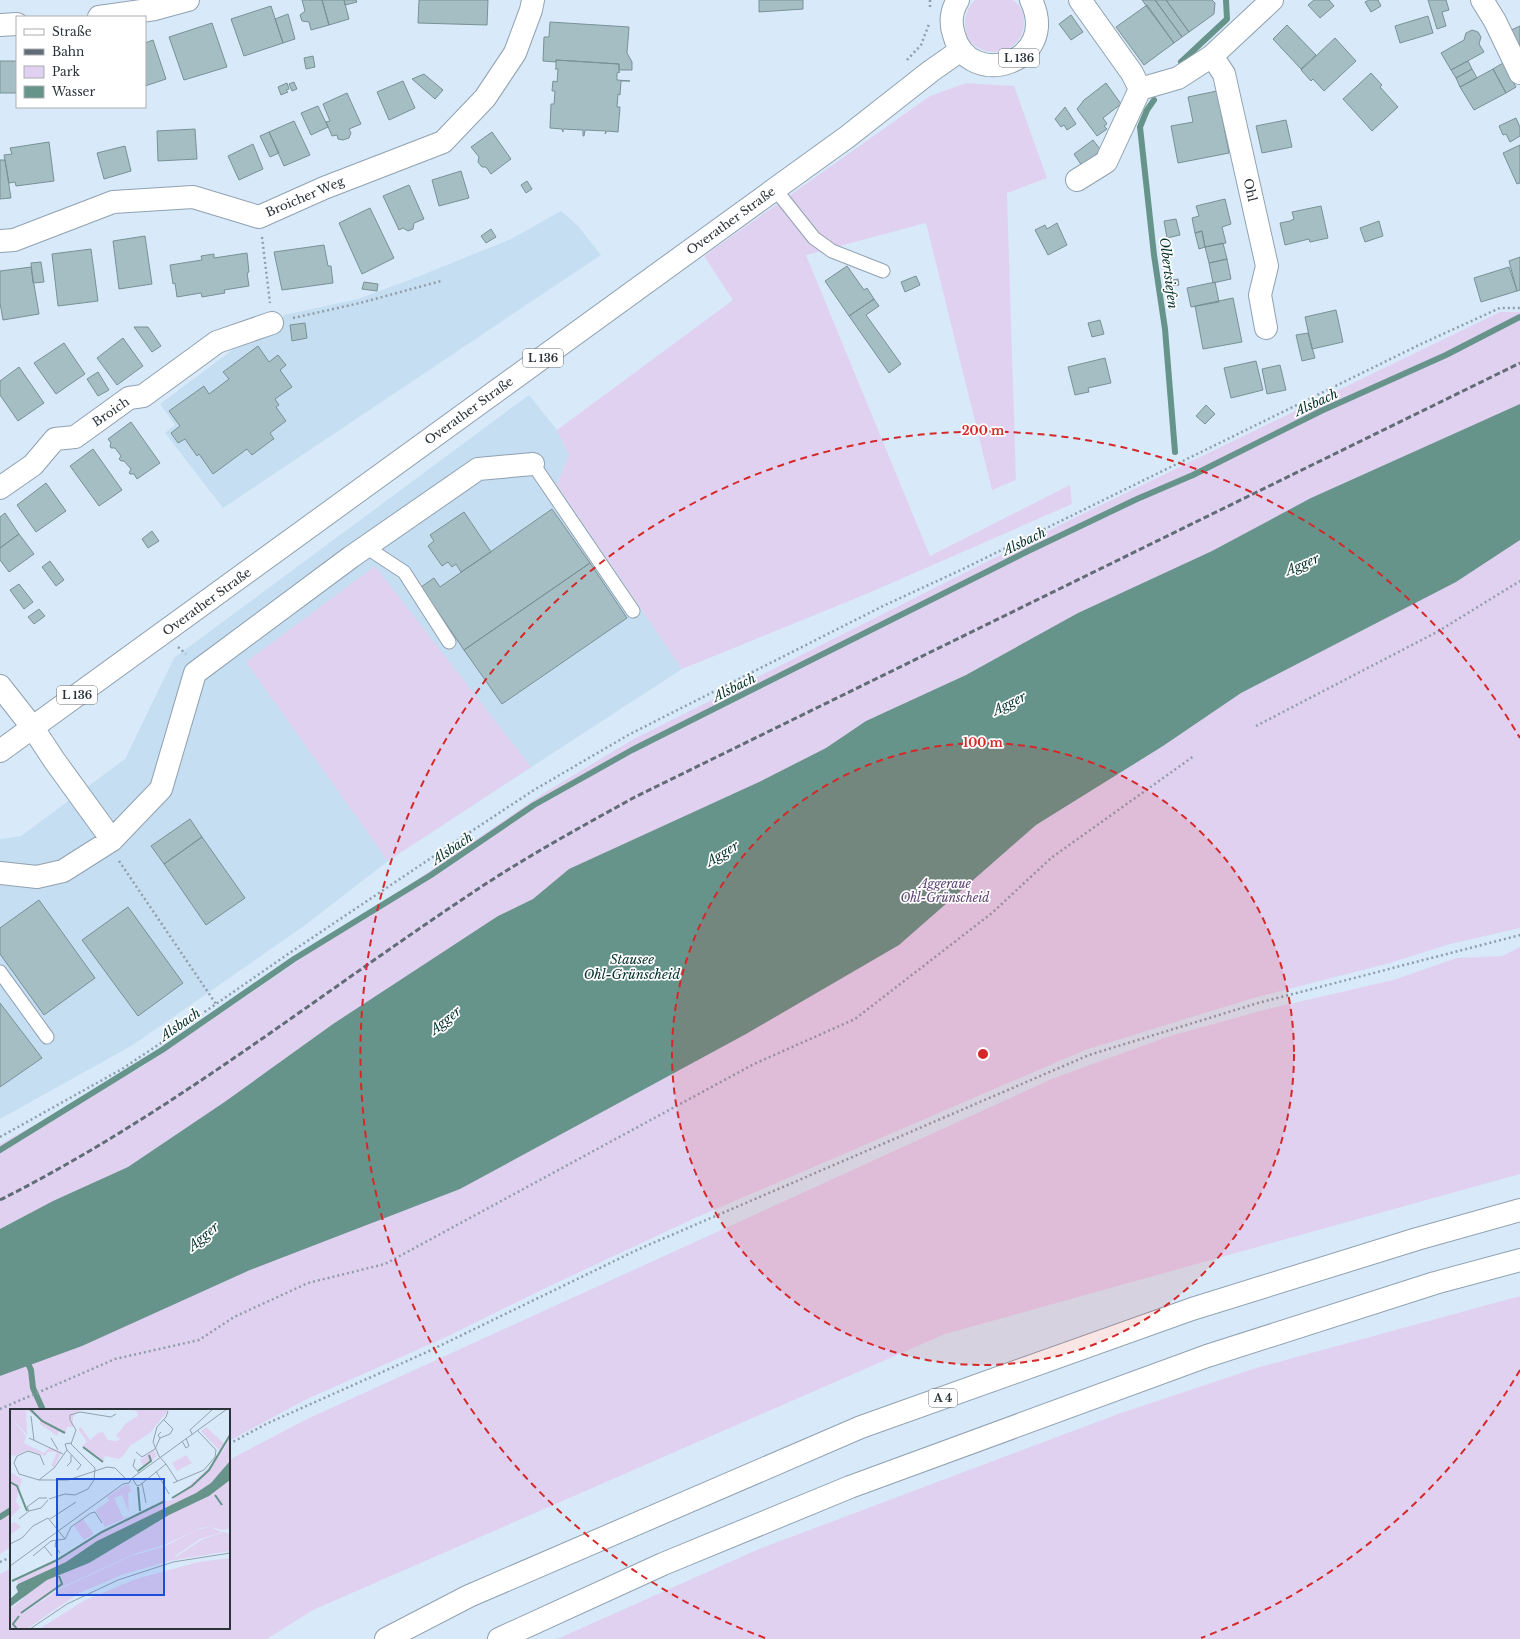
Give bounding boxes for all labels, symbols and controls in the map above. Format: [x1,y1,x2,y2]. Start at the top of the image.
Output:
legend [16,16,146,108]
text: Straße [52,24,92,39]
text: Bahn [52,44,84,59]
road number: L 136 [999,49,1039,67]
text: Park [52,64,80,79]
text: Wasser [51,84,95,99]
street label: Broicher Weg [263,173,347,220]
street label: Ohl [1241,177,1260,203]
street label: Overather Straße [683,183,778,258]
water label: Olbertsiefen [1156,236,1181,310]
road number: L 136 [523,349,563,367]
street label: Overather Straße [421,373,516,448]
water label: Alsbach [1290,385,1341,421]
street label: Broich [89,394,132,429]
text: 200 m [962,423,1005,438]
water label: Alsbach [998,524,1049,560]
water label: Agger [1281,549,1323,580]
street label: Overather Straße [159,564,254,639]
water label: Alsbach [708,669,759,706]
road number: L 136 [57,686,97,704]
water label: Agger [988,687,1030,720]
text: 100 m [963,735,1004,750]
water label: Alsbach [427,829,476,869]
water label: Agger [701,836,743,871]
park label: Aggeraue Ohl-Grünscheid [900,876,990,905]
water label: Stausee Ohl-Grünscheid [584,951,680,983]
water label: Agger [425,1002,465,1039]
water label: Alsbach [155,1004,204,1046]
centre of rings [976,1047,990,1061]
water label: Agger [183,1218,223,1256]
road number: A 4 [929,1389,957,1407]
inset map [10,1409,230,1629]

